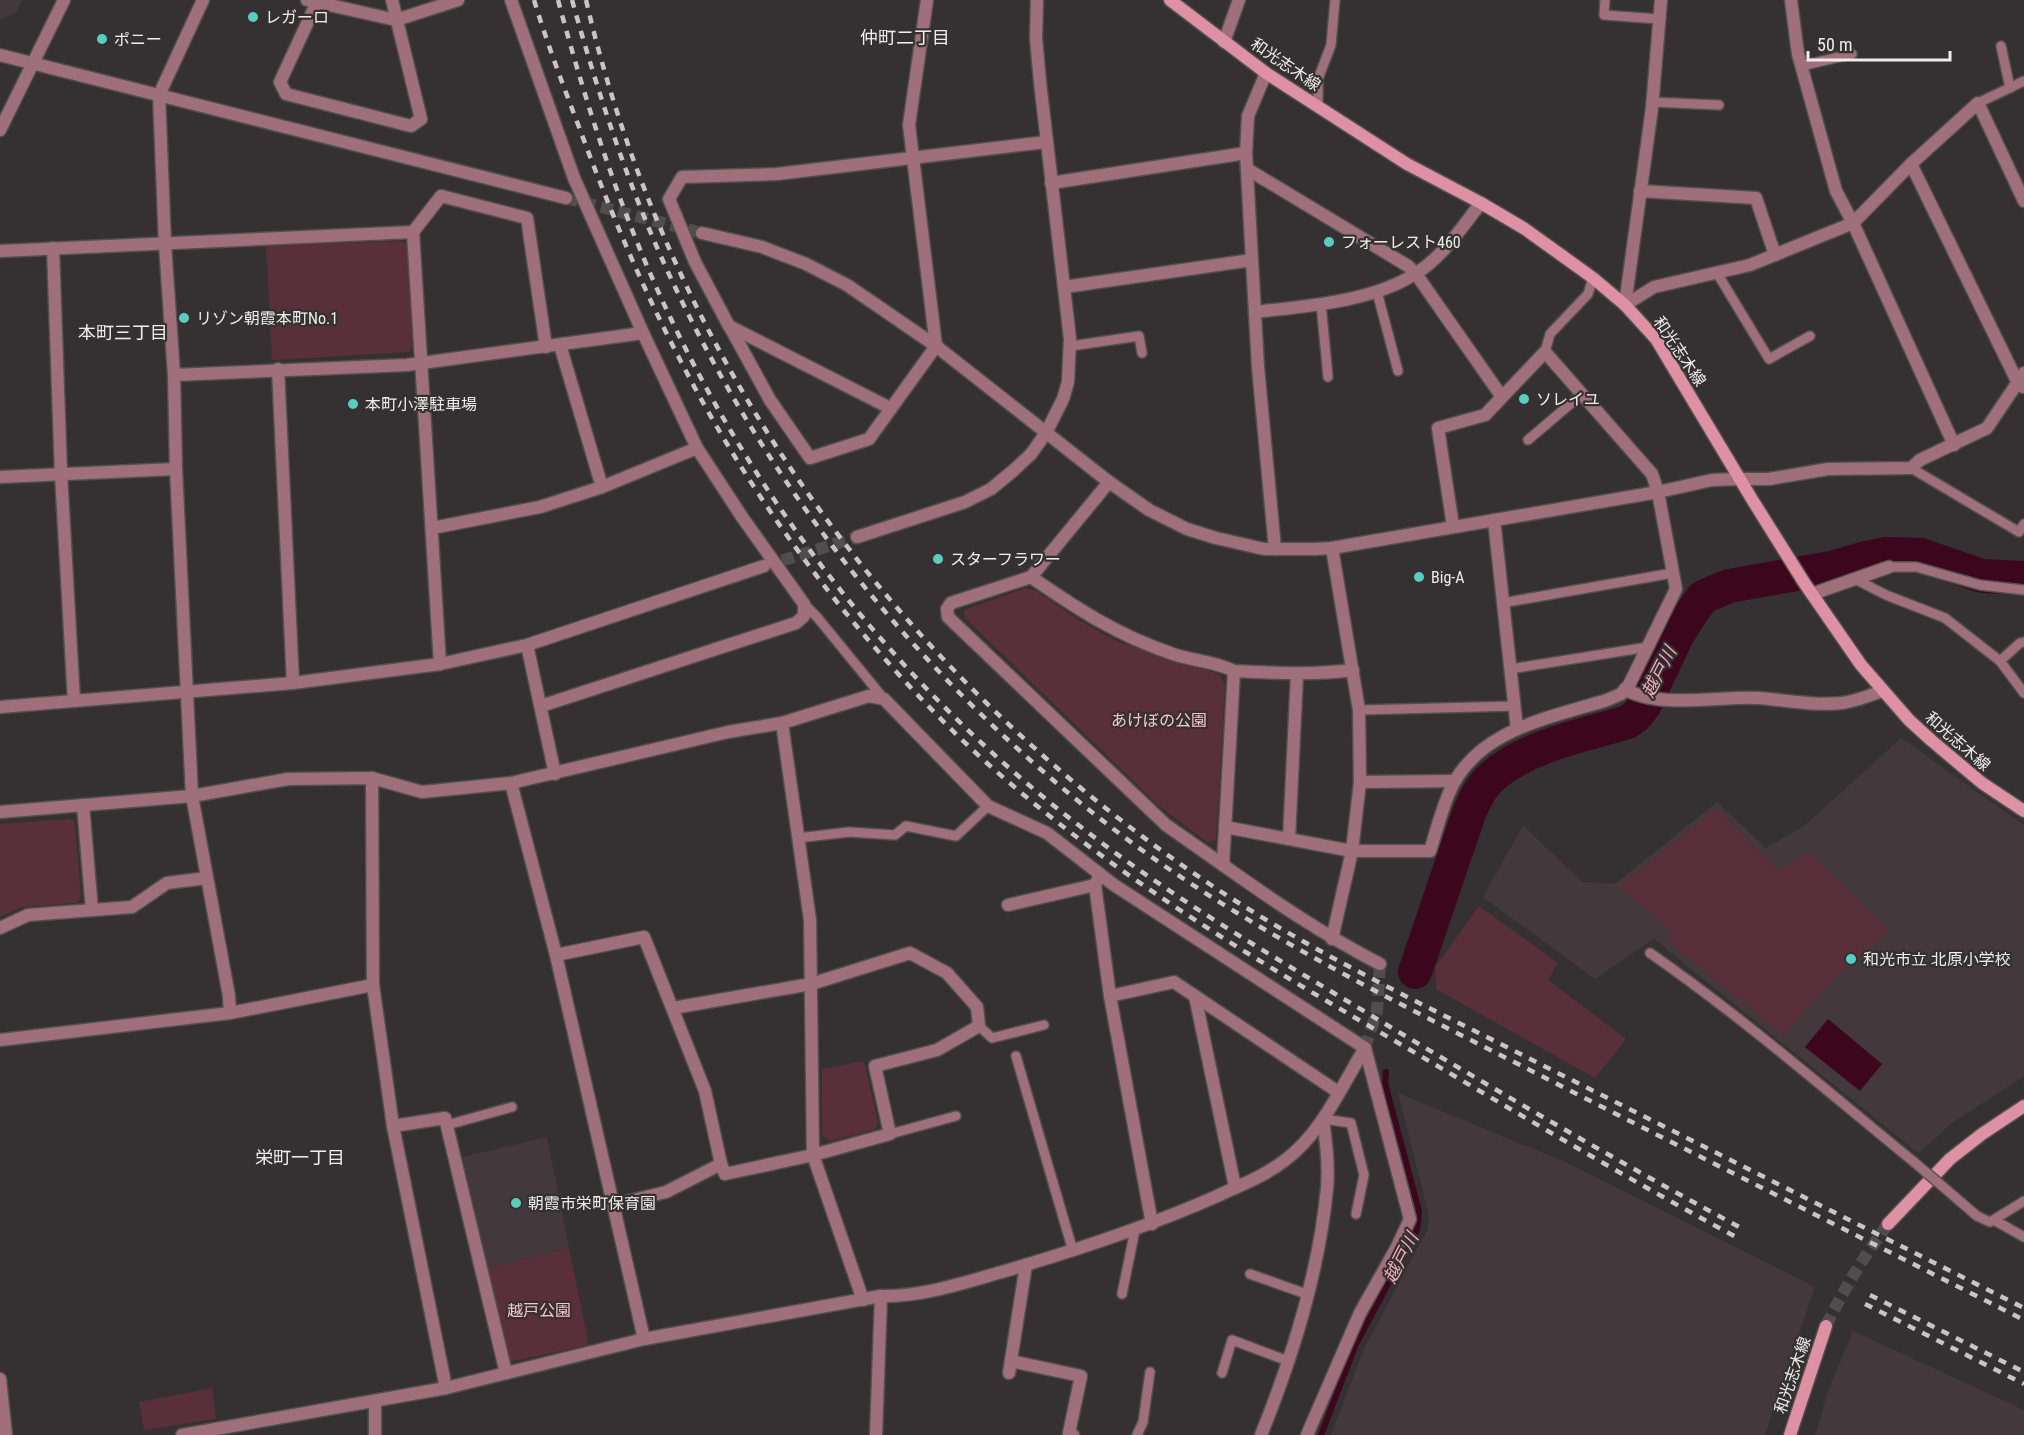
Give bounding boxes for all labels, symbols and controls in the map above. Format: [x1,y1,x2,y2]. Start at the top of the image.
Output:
place label: レガーロ [265,8,329,27]
marker: レガーロ [246,10,260,24]
scale bar [1808,24,1950,62]
district label: 仲町二丁目 [860,27,950,48]
place label: ポニー [114,30,162,49]
marker: ポニー [95,32,109,46]
street label: 和光志木線 [1247,34,1324,95]
text: 50 m [1817,34,1852,55]
place label: フォーレスト460 [1341,233,1461,252]
marker: フォーレスト460 [1322,235,1336,249]
place label: リゾン朝霞本町No.1 [196,309,338,328]
marker: リゾン朝霞本町No.1 [177,311,191,325]
street label: 和光志木線 [1649,313,1710,390]
district label: 本町三丁目 [78,322,168,343]
place label: ソレイユ [1536,390,1600,409]
marker: ソレイユ [1517,392,1531,406]
place label: 本町小澤駐車場 [365,395,477,414]
marker: 本町小澤駐車場 [346,397,360,411]
place label: スターフラワー [950,550,1061,569]
marker: スターフラワー [931,552,945,566]
place label: Big-A [1431,568,1465,587]
marker: Big-A [1412,570,1426,584]
water label: 越戸川 [1637,641,1681,701]
street label: 和光志木線 [1921,708,1994,775]
park label: あけぼの公園 [1111,711,1207,730]
place label: 和光市立 北原小学校 [1863,950,2011,969]
marker: 和光市立 北原小学校 [1844,952,1858,966]
district label: 栄町一丁目 [255,1147,345,1168]
place label: 朝霞市栄町保育園 [528,1194,656,1213]
marker: 朝霞市栄町保育園 [509,1196,523,1210]
water label: 越戸川 [1379,1227,1423,1287]
park label: 越戸公園 [507,1301,571,1320]
street label: 和光志木線 [1770,1334,1814,1416]

